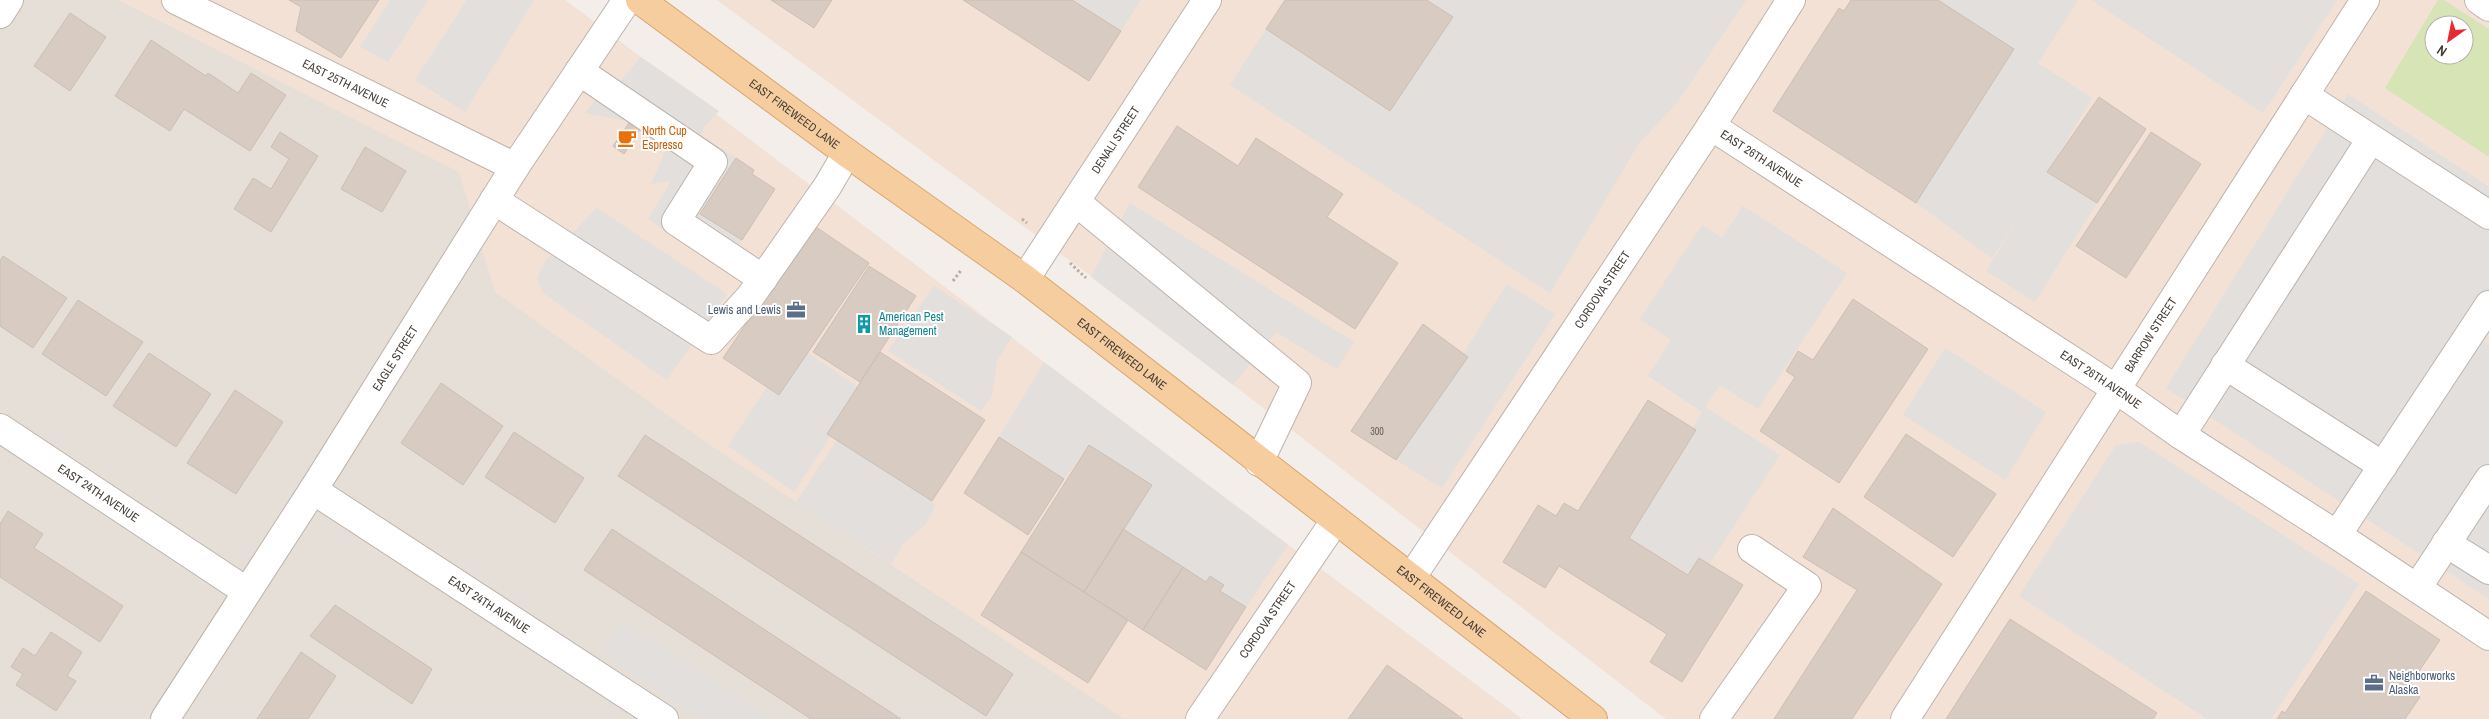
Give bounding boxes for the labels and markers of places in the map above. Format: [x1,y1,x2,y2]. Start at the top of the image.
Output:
place label: North Cup Espresso [642,123,687,153]
cafe icon: North Cup Espresso [616,127,638,149]
office icon: Lewis and Lewis [785,299,807,321]
place label: Lewis and Lewis [708,302,781,318]
place label: American Pest Management [878,309,944,339]
building icon: American Pest Management [853,313,875,335]
place label: Neighborworks Alaska [2388,668,2455,698]
office icon: Neighborworks Alaska [2363,672,2385,694]

